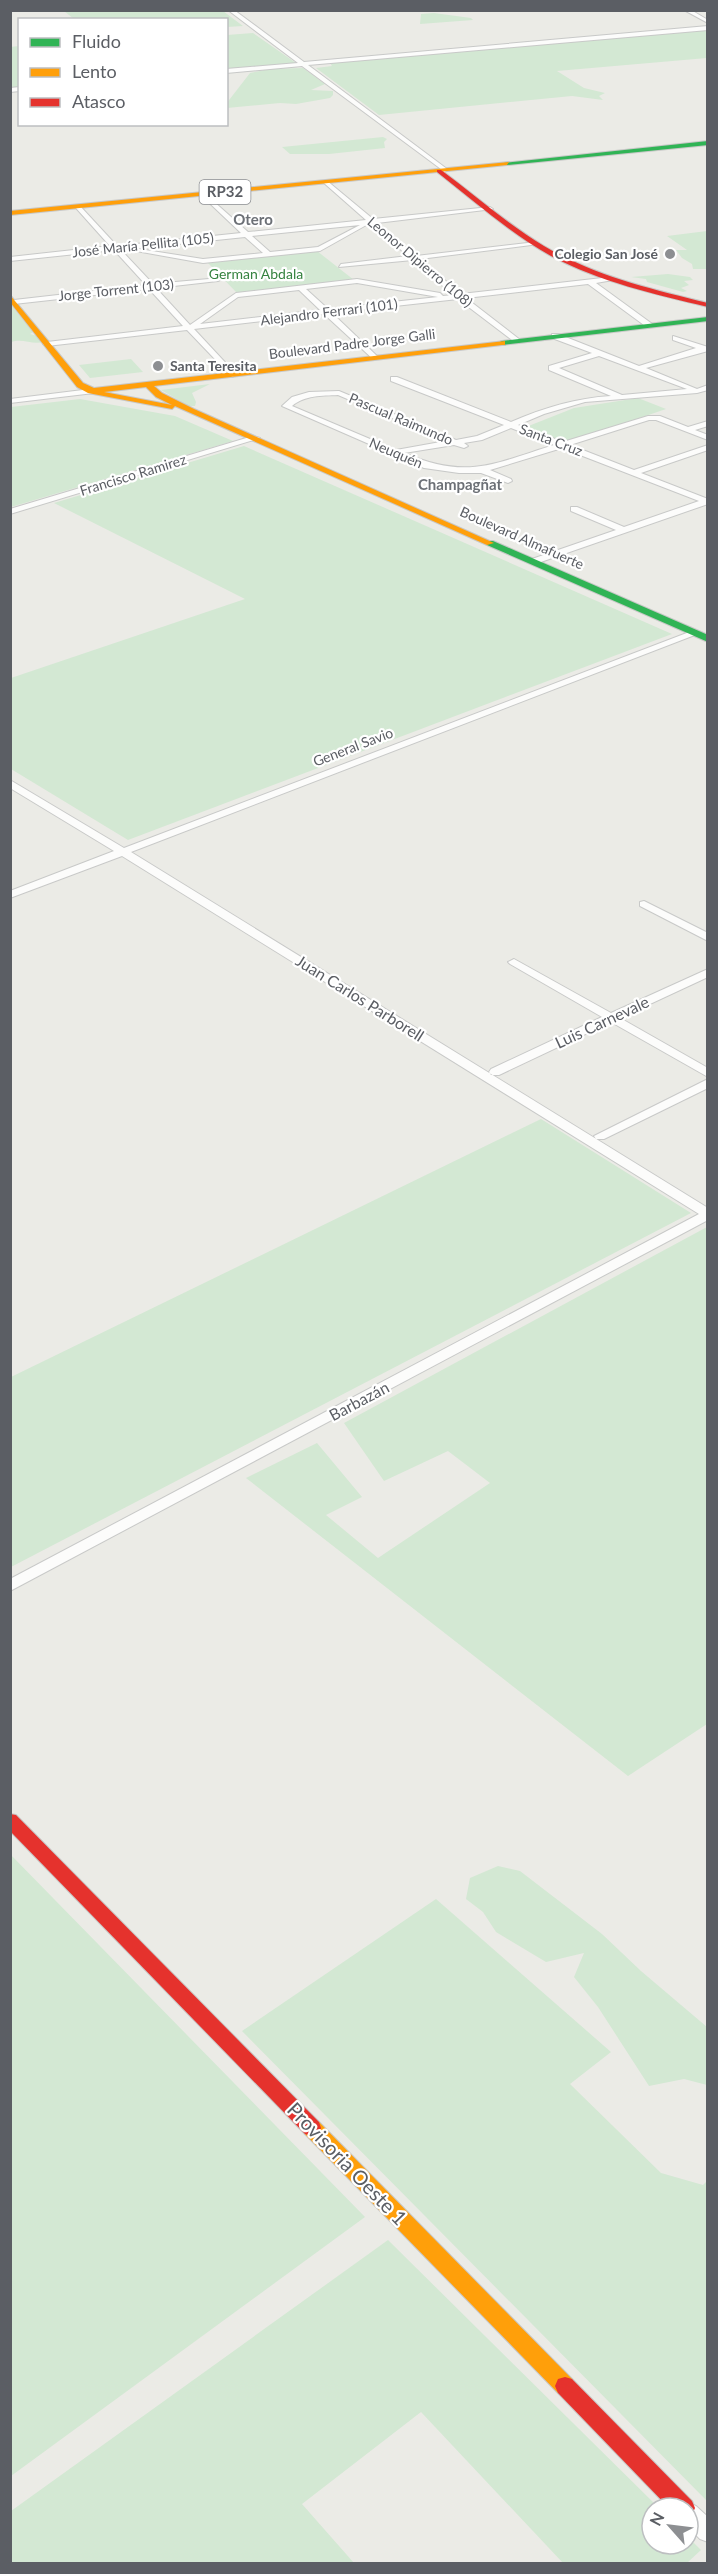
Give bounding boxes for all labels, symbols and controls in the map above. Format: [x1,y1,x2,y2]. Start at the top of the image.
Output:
legend [18,18,228,126]
text: Fluido [72,30,121,52]
text: Lento [72,60,117,82]
text: Atasco [72,90,125,112]
road number: RP32 [200,180,250,204]
district label: Otero [233,210,273,228]
street label: Leonor Dipierro (108) [364,213,476,311]
street label: José María Pellita (105) [71,229,215,260]
place label: Colegio San José [554,245,659,262]
marker: Colegio San José [663,247,677,261]
park label: German Abdala [209,265,303,282]
street label: Jorge Torrent (103) [57,275,175,304]
street label: Alejandro Ferrari (101) [259,295,399,328]
street label: Boulevard Padre Jorge Galli [268,325,436,362]
place label: Santa Teresita [170,357,257,374]
marker: Santa Teresita [151,359,165,373]
street label: Pascual Raimundo [347,389,456,448]
street label: Santa Cruz [517,420,585,459]
street label: Neuquén [367,434,426,471]
street label: Francisco Ramirez [78,450,188,499]
district label: Champagñat [418,475,502,493]
street label: Boulevard Almafuerte [458,503,587,573]
street label: General Savio [310,723,395,770]
street label: Juan Carlos Parborell [293,950,428,1045]
street label: Luis Carnevale [552,991,652,1052]
street label: Barbazán [326,1377,392,1424]
street label: Provisoria Oeste 1 [283,2097,412,2230]
north arrow [640,2496,700,2556]
text: N [645,2509,668,2529]

